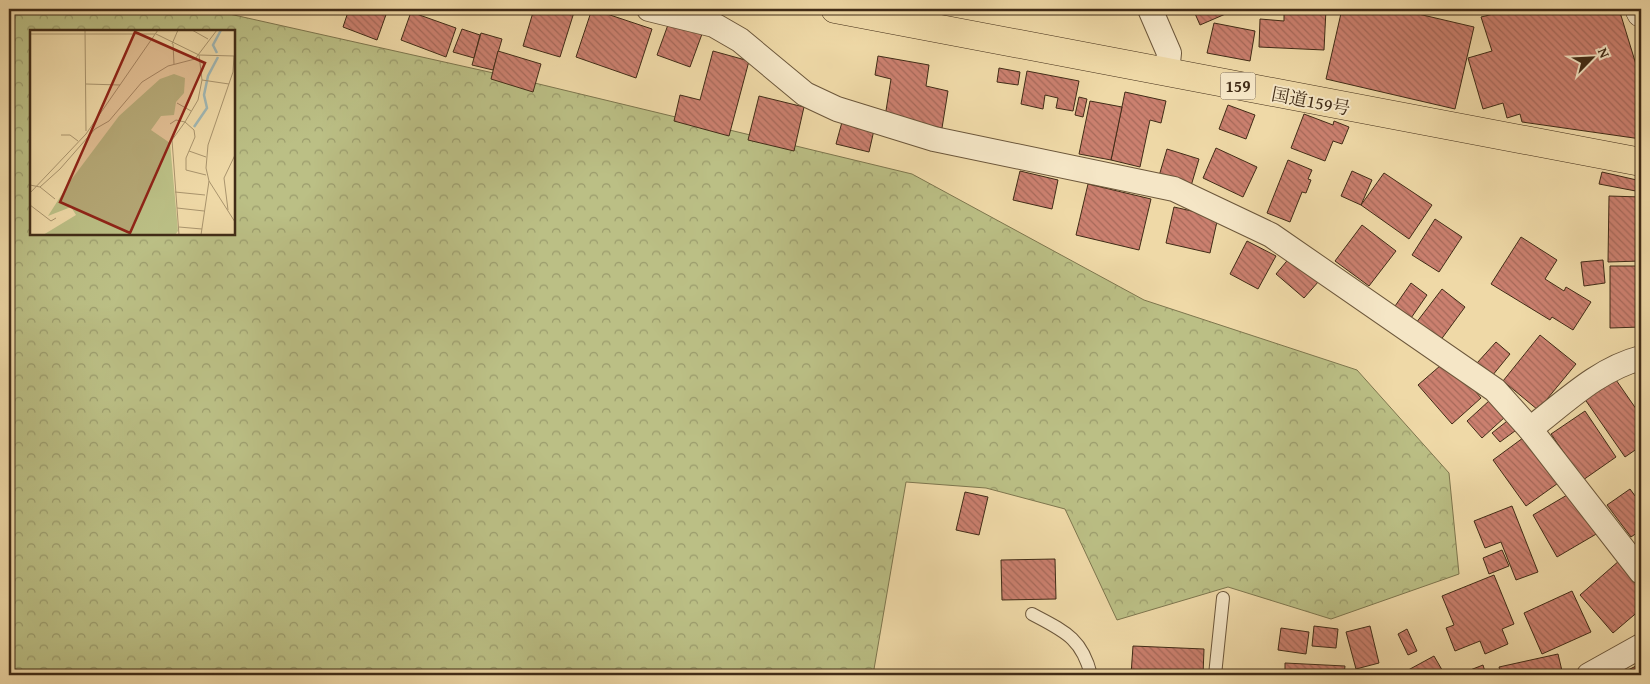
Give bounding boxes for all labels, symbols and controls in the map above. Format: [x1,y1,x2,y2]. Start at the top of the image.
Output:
inset map [30,30,235,235]
north arrow [1568,32,1618,82]
text: N [1593,44,1615,62]
road number: 159 [1220,72,1256,100]
street label: 国道159号 [1269,80,1353,122]

